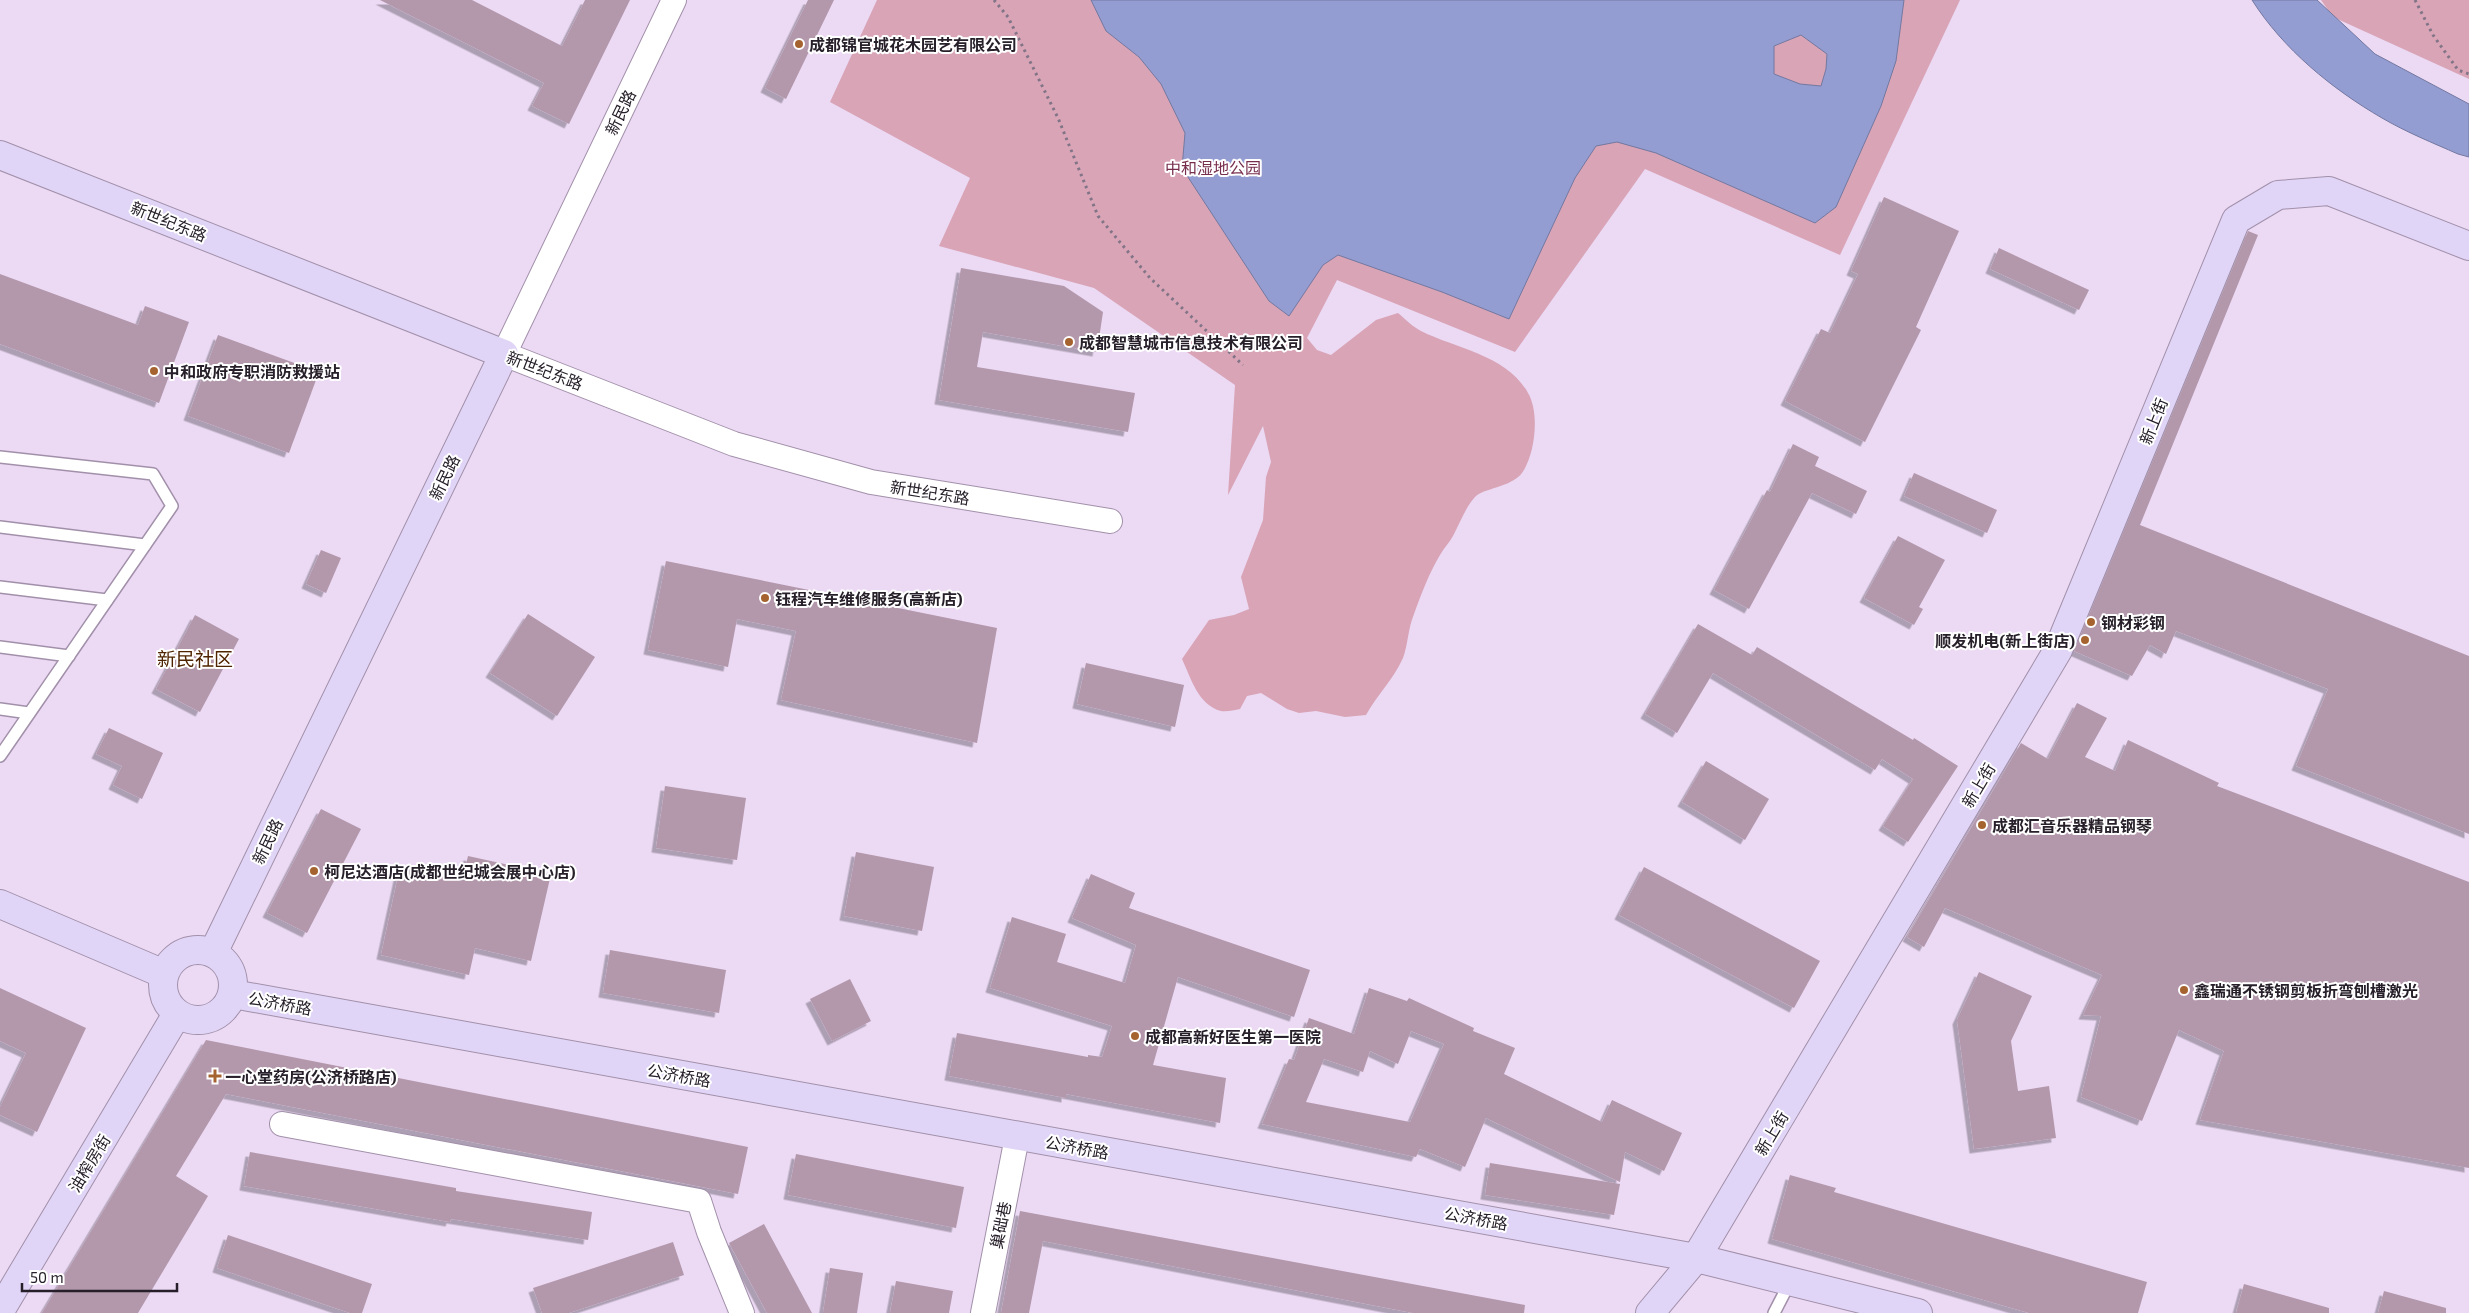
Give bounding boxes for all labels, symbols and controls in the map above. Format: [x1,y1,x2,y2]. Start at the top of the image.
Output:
place label: 成都锦官城花木园艺有限公司 [809,35,1017,54]
marker: 成都锦官城花木园艺有限公司 [793,38,805,50]
street label: 新民路 [601,86,639,138]
park label: 中和湿地公园 [1165,158,1261,177]
street label: 新世纪东路 [128,197,210,245]
place label: 成都智慧城市信息技术有限公司 [1079,333,1303,352]
marker: 成都智慧城市信息技术有限公司 [1063,336,1075,348]
street label: 新世纪东路 [504,347,586,393]
place label: 中和政府专职消防救援站 [164,362,340,381]
marker: 中和政府专职消防救援站 [148,365,160,377]
street label: 新上街 [2135,395,2171,447]
street label: 新民路 [425,451,463,503]
street label: 新世纪东路 [889,476,971,508]
place label: 钰程汽车维修服务(高新店) [775,589,963,608]
marker: 钰程汽车维修服务(高新店) [759,592,771,604]
place label: 钢材彩钢 [2101,613,2165,632]
marker: 钢材彩钢 [2085,616,2097,628]
place label: 顺发机电(新上街店) [1935,631,2075,650]
marker: 顺发机电(新上街店) [2079,634,2091,646]
district label: 新民社区 [157,647,233,670]
street label: 新上街 [1957,760,1999,810]
street label: 新民路 [248,815,286,867]
place label: 成都汇音乐器精品钢琴 [1992,816,2152,835]
marker: 成都汇音乐器精品钢琴 [1976,819,1988,831]
place label: 柯尼达酒店(成都世纪城会展中心店) [324,862,576,881]
marker: 柯尼达酒店(成都世纪城会展中心店) [308,865,320,877]
place label: 鑫瑞通不锈钢剪板折弯刨槽激光 [2194,981,2418,1000]
marker: 鑫瑞通不锈钢剪板折弯刨槽激光 [2178,984,2190,996]
street label: 公济桥路 [247,988,313,1018]
place label: 成都高新好医生第一医院 [1145,1027,1321,1046]
marker: 成都高新好医生第一医院 [1129,1030,1141,1042]
street label: 公济桥路 [646,1060,712,1090]
place label: 一心堂药房(公济桥路店) [225,1067,397,1086]
marker: 一心堂药房(公济桥路店) [209,1070,221,1082]
street label: 新上街 [1750,1108,1792,1158]
street label: 油榨房街 [64,1131,114,1195]
street label: 公济桥路 [1044,1132,1110,1162]
street label: 巢础巷 [986,1200,1014,1250]
street label: 公济桥路 [1443,1203,1509,1233]
scale bar [22,1260,178,1292]
text: 50 m [30,1268,64,1286]

